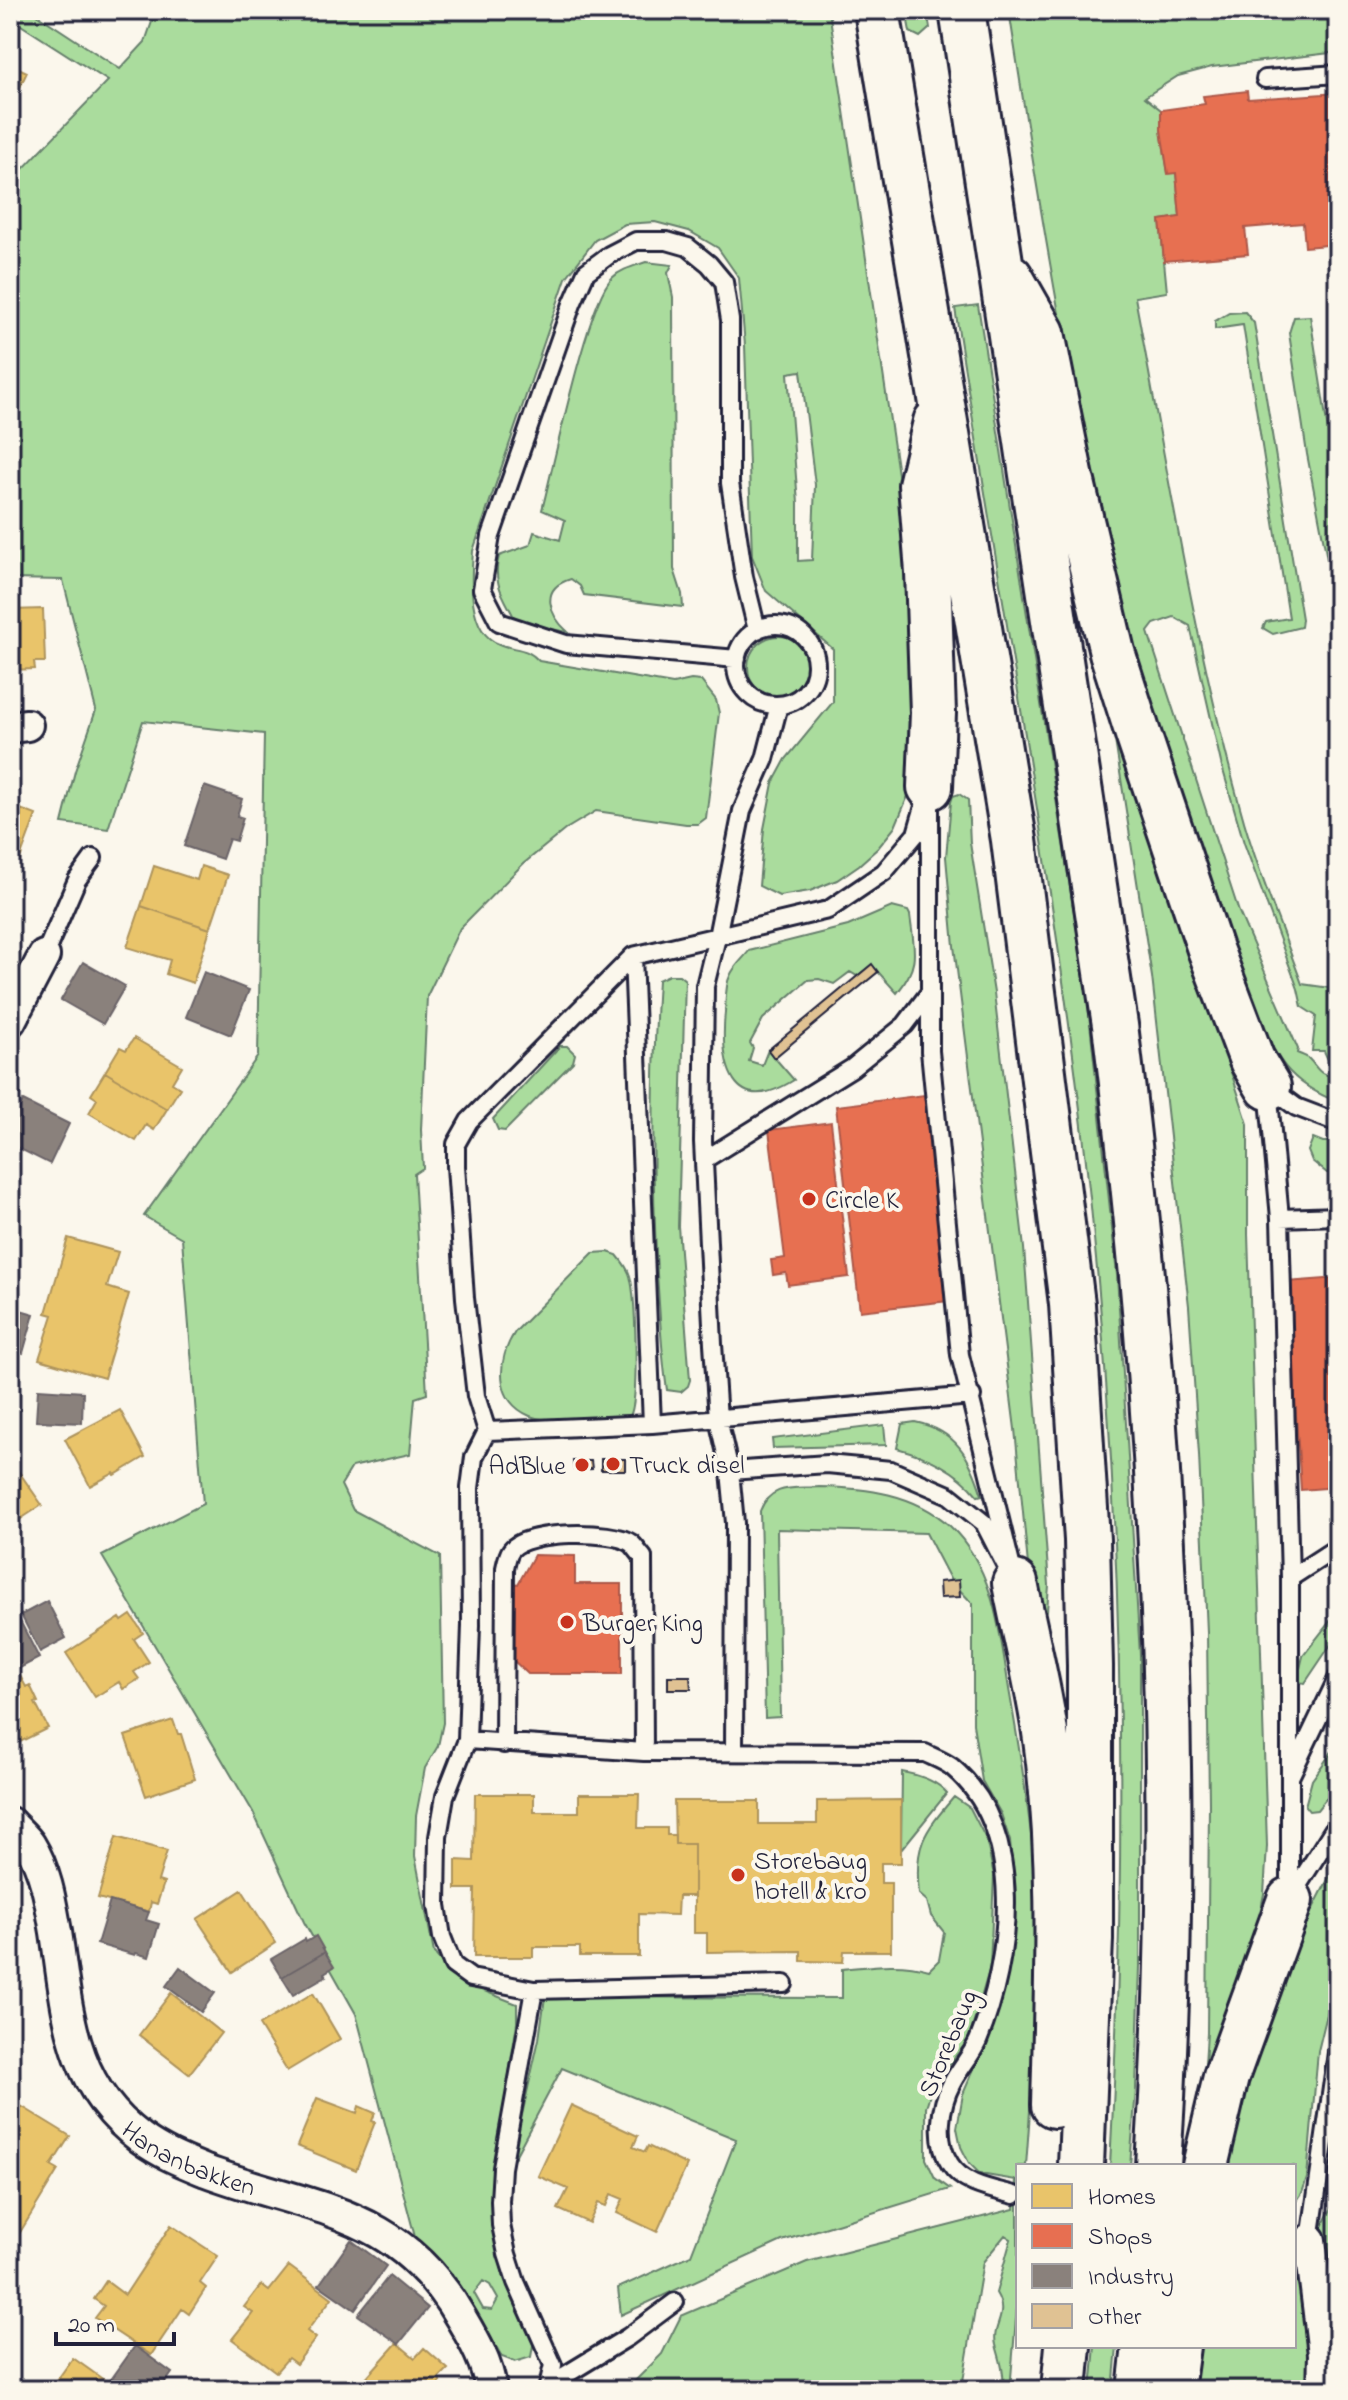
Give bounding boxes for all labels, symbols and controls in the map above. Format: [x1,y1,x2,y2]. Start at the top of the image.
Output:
place label: Circle K [825,1183,899,1221]
marker: Circle K [800,1190,818,1208]
place label: Truck disel [629,1448,745,1486]
place label: AdBlue [489,1449,566,1487]
marker: Truck disel [604,1455,622,1473]
marker: AdBlue [573,1456,591,1474]
place label: Burger King [582,1606,703,1644]
marker: Burger King [558,1613,576,1631]
place label: Storebaug hotell & kro [754,1844,867,1912]
marker: Storebaug hotell & kro [729,1866,747,1884]
street label: Storebaug [910,1985,989,2104]
street label: Hananbakken [112,2114,260,2208]
legend [1016,2164,1296,2348]
text: Homes [1088,2181,1156,2216]
text: Shops [1088,2221,1153,2256]
text: Industry [1088,2261,1174,2297]
scale bar [56,2296,174,2346]
text: Other [1088,2301,1142,2336]
text: 20 m [68,2309,115,2344]

